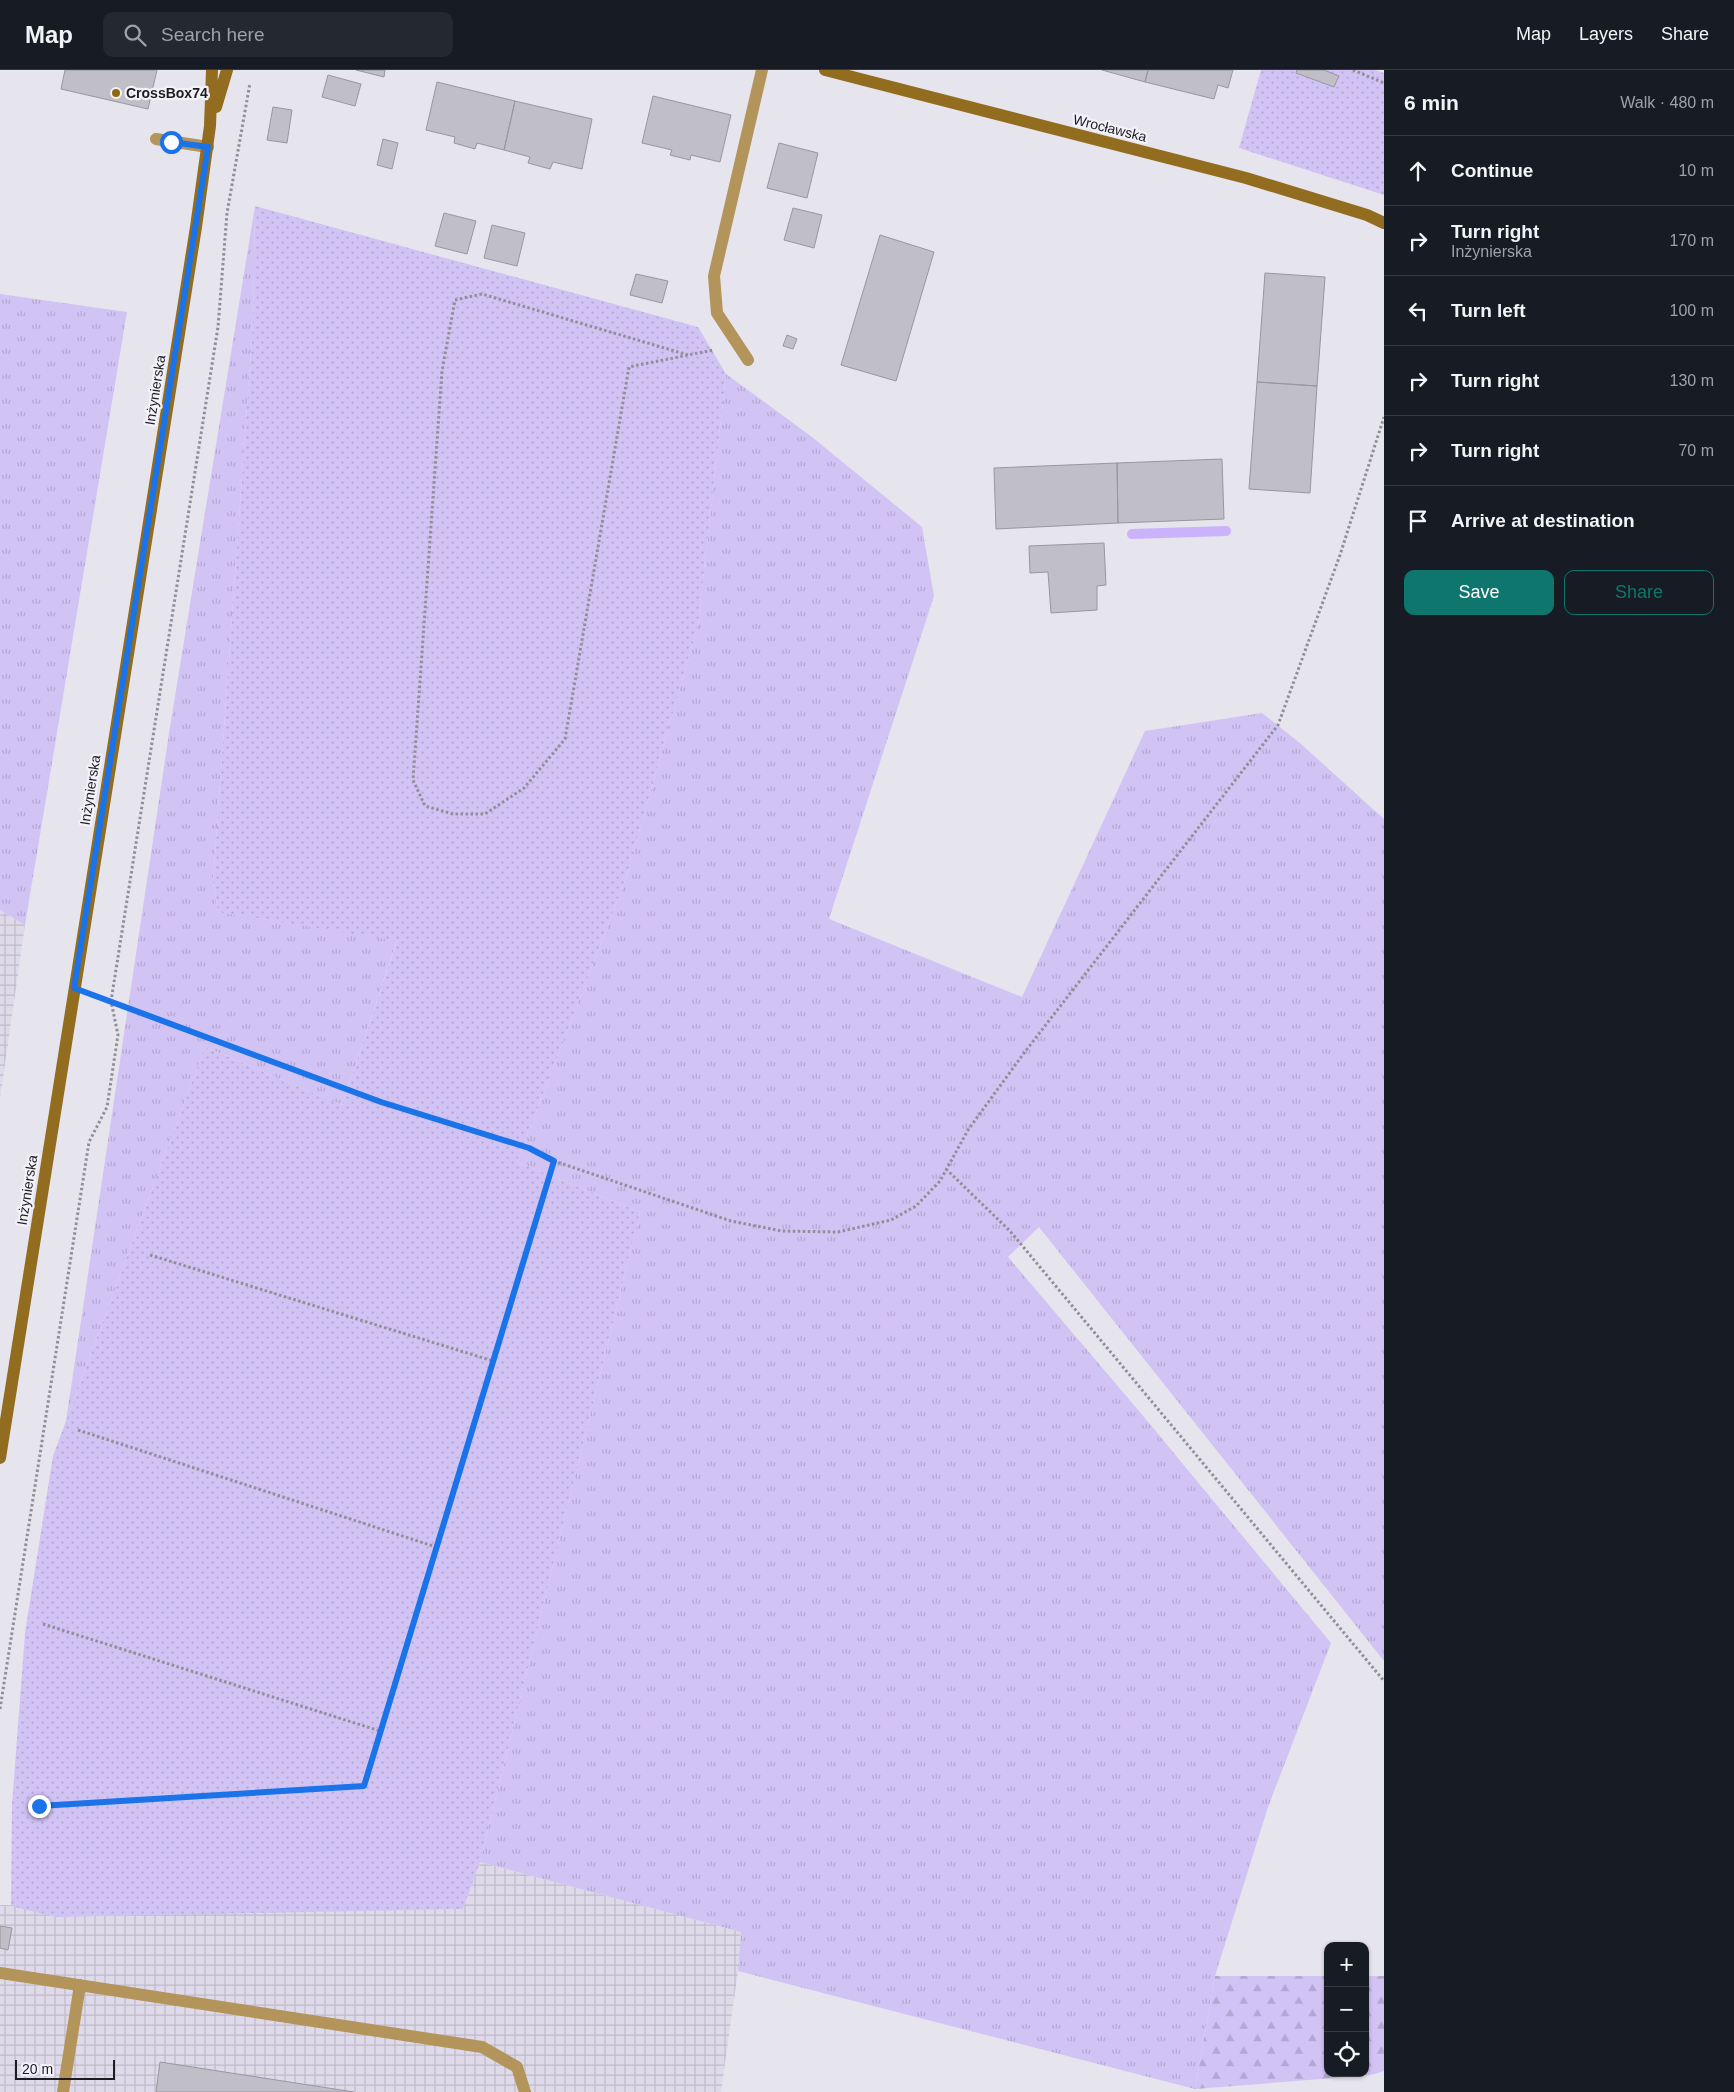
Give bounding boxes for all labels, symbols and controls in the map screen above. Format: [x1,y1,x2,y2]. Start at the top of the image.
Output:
search box [103,12,453,57]
text: Map [25,21,73,48]
icon: search [121,21,149,49]
text: Search here [161,24,265,45]
text: Map [1516,24,1551,44]
text: Layers [1579,24,1633,44]
text: Share [1661,24,1709,44]
place label: CrossBox74 [126,85,208,101]
marker: CrossBox74 [110,87,122,99]
text: 6 min [1404,91,1459,114]
text: Walk · 480 m [1620,94,1714,111]
street label: Wrocławska [1072,111,1149,145]
route start [160,131,183,154]
icon: ahead [1404,157,1432,185]
text: Continue [1451,160,1533,181]
text: 10 m [1678,162,1714,179]
text: Turn right [1451,221,1539,242]
icon: right [1404,227,1432,255]
text: 170 m [1670,232,1714,249]
text: Inżynierska [1451,243,1532,260]
icon: left [1404,297,1432,325]
text: Turn left [1451,300,1526,321]
text: 100 m [1670,302,1714,319]
street label: Inżynierska [142,354,168,426]
icon: right [1404,367,1432,395]
text: Turn right [1451,370,1539,391]
text: 130 m [1670,372,1714,389]
icon: right [1404,437,1432,465]
text: Turn right [1451,440,1539,461]
text: 70 m [1678,442,1714,459]
icon: arrive [1404,507,1432,535]
text: Arrive at destination [1451,510,1635,531]
button: Save [1404,570,1554,615]
button: Share [1564,570,1714,615]
street label: Inżynierska [77,754,103,826]
street label: Inżynierska [14,1154,40,1226]
route end [28,1795,51,1818]
map controls [1324,1942,1369,2077]
button: + [1324,1942,1369,1987]
button: − [1324,1987,1369,2032]
button: locate [1324,2032,1369,2077]
scale bar [15,2057,115,2080]
text: 20 m [22,2061,53,2077]

